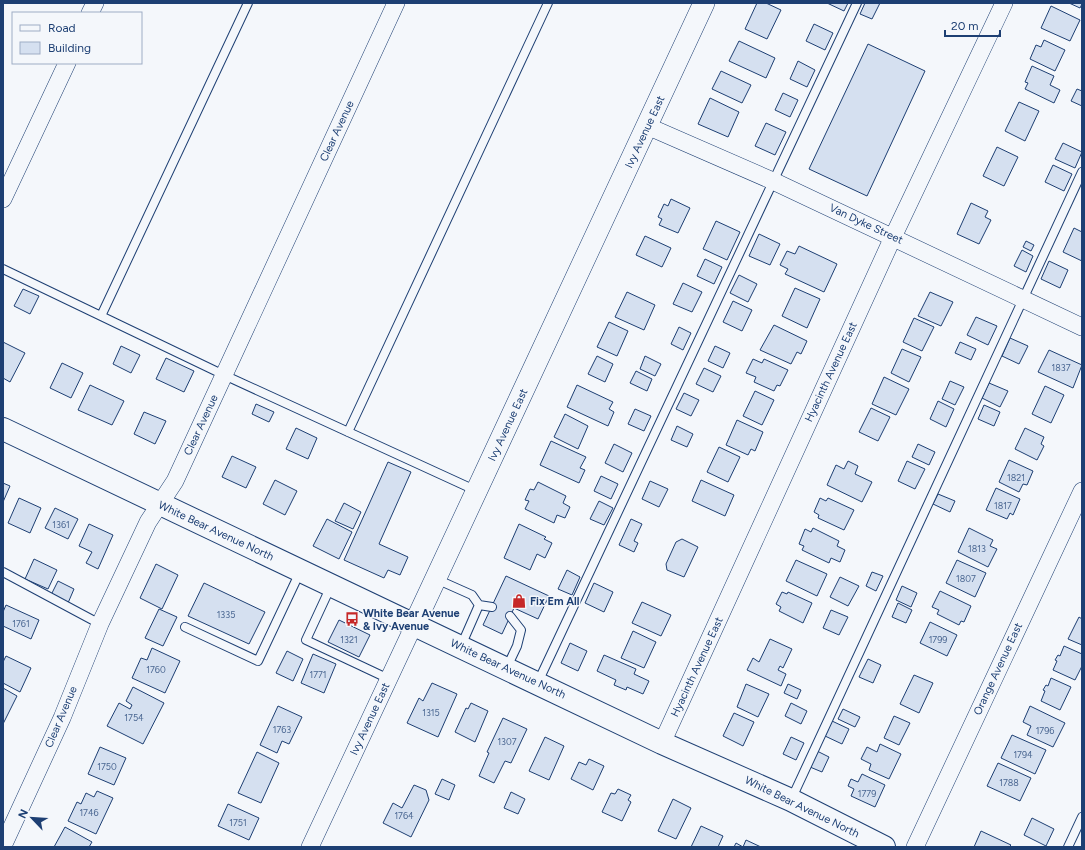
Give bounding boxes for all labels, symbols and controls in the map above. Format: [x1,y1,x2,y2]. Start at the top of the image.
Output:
legend [12,12,142,64]
scale bar [945,12,1000,38]
text: 20 m [951,19,979,33]
text: Road [48,21,76,35]
text: Building [48,41,91,55]
street label: Ivy Avenue East [623,94,667,170]
street label: Clear Avenue [317,99,357,163]
street label: Van Dyke Street [827,201,905,247]
street label: Hyacinth Avenue East [802,320,860,424]
house number: 1837 [1052,362,1071,373]
street label: Ivy Avenue East [486,387,530,463]
street label: Clear Avenue [181,393,221,457]
house number: 1821 [1007,472,1025,483]
street label: White Bear Avenue North [156,499,276,563]
house number: 1817 [994,500,1012,511]
house number: 1361 [52,519,70,530]
house number: 1813 [968,543,986,554]
house number: 1807 [956,573,976,584]
shop icon: Fix Em All [511,593,527,609]
place label: Fix Em All [530,595,580,608]
place label: White Bear Avenue & Ivy Avenue [363,607,460,633]
house number: 1335 [217,609,235,620]
bus stop icon: White Bear Avenue & Ivy Avenue [344,611,360,627]
street label: Hyacinth Avenue East [668,615,726,719]
house number: 1761 [12,618,30,629]
street label: Orange Avenue East [971,621,1025,717]
house number: 1321 [340,634,358,645]
house number: 1799 [929,634,947,645]
street label: White Bear Avenue North [448,637,568,701]
house number: 1760 [146,664,166,675]
house number: 1771 [309,669,327,680]
street label: Ivy Avenue East [348,681,392,757]
street label: Clear Avenue [42,684,80,750]
house number: 1315 [422,707,440,718]
house number: 1754 [124,712,144,723]
house number: 1763 [273,724,291,735]
house number: 1796 [1036,725,1054,736]
house number: 1307 [497,736,517,747]
house number: 1794 [1013,749,1033,760]
house number: 1750 [97,761,117,772]
street label: White Bear Avenue North [743,774,861,840]
house number: 1788 [999,777,1019,788]
house number: 1779 [858,788,876,799]
north arrow [12,798,52,838]
text: N [16,807,31,821]
house number: 1746 [79,807,99,818]
house number: 1764 [394,810,414,821]
house number: 1751 [229,817,247,828]

